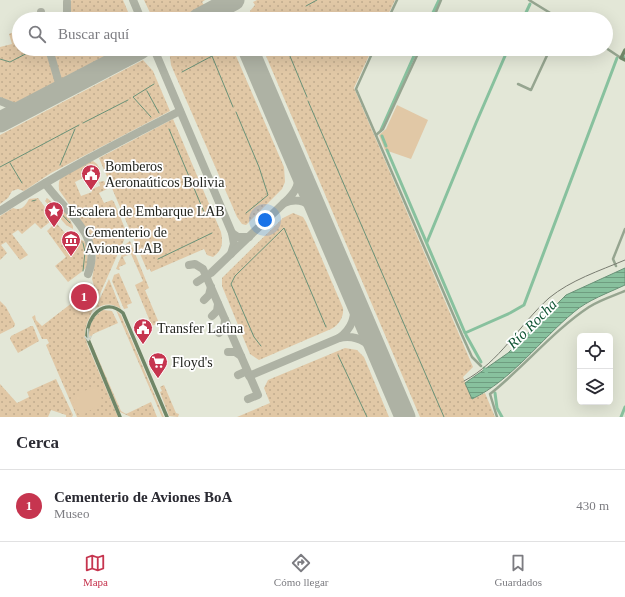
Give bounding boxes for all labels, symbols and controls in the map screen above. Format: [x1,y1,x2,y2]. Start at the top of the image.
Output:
search box [12,12,613,56]
icon: search [26,23,48,45]
text: Buscar aquí [58,26,129,42]
place label: Bomberos Aeronaúticos Bolivia [105,159,225,190]
public building icon: Bomberos Aeronaúticos Bolivia [80,163,102,191]
place icon: Escalera de Embarque LAB [43,200,65,228]
place label: Escalera de Embarque LAB [68,204,225,219]
your location [255,210,275,230]
place label: Cementerio de Aviones LAB [85,225,167,256]
museum icon: Cementerio de Aviones LAB [60,229,82,257]
pin: 1 [71,282,97,312]
water label: Río Rocha [503,296,560,353]
public building icon: Transfer Latina [132,317,154,345]
place label: Transfer Latina [157,321,244,336]
one-way arrow [84,328,91,341]
map controls [577,333,613,405]
button: locate [577,333,613,369]
supermarket icon: Floyd's [147,351,169,379]
place label: Floyd's [172,355,213,370]
button: layers [577,369,613,405]
text: Cerca [16,433,59,452]
text: Cementerio de Aviones BoA [54,489,232,505]
text: 1 [26,498,32,513]
text: 430 m [576,498,609,513]
text: Museo [54,506,89,521]
tab: Mapa [83,552,108,588]
tab: Cómo llegar [274,552,329,588]
tab: Guardados [494,552,542,588]

